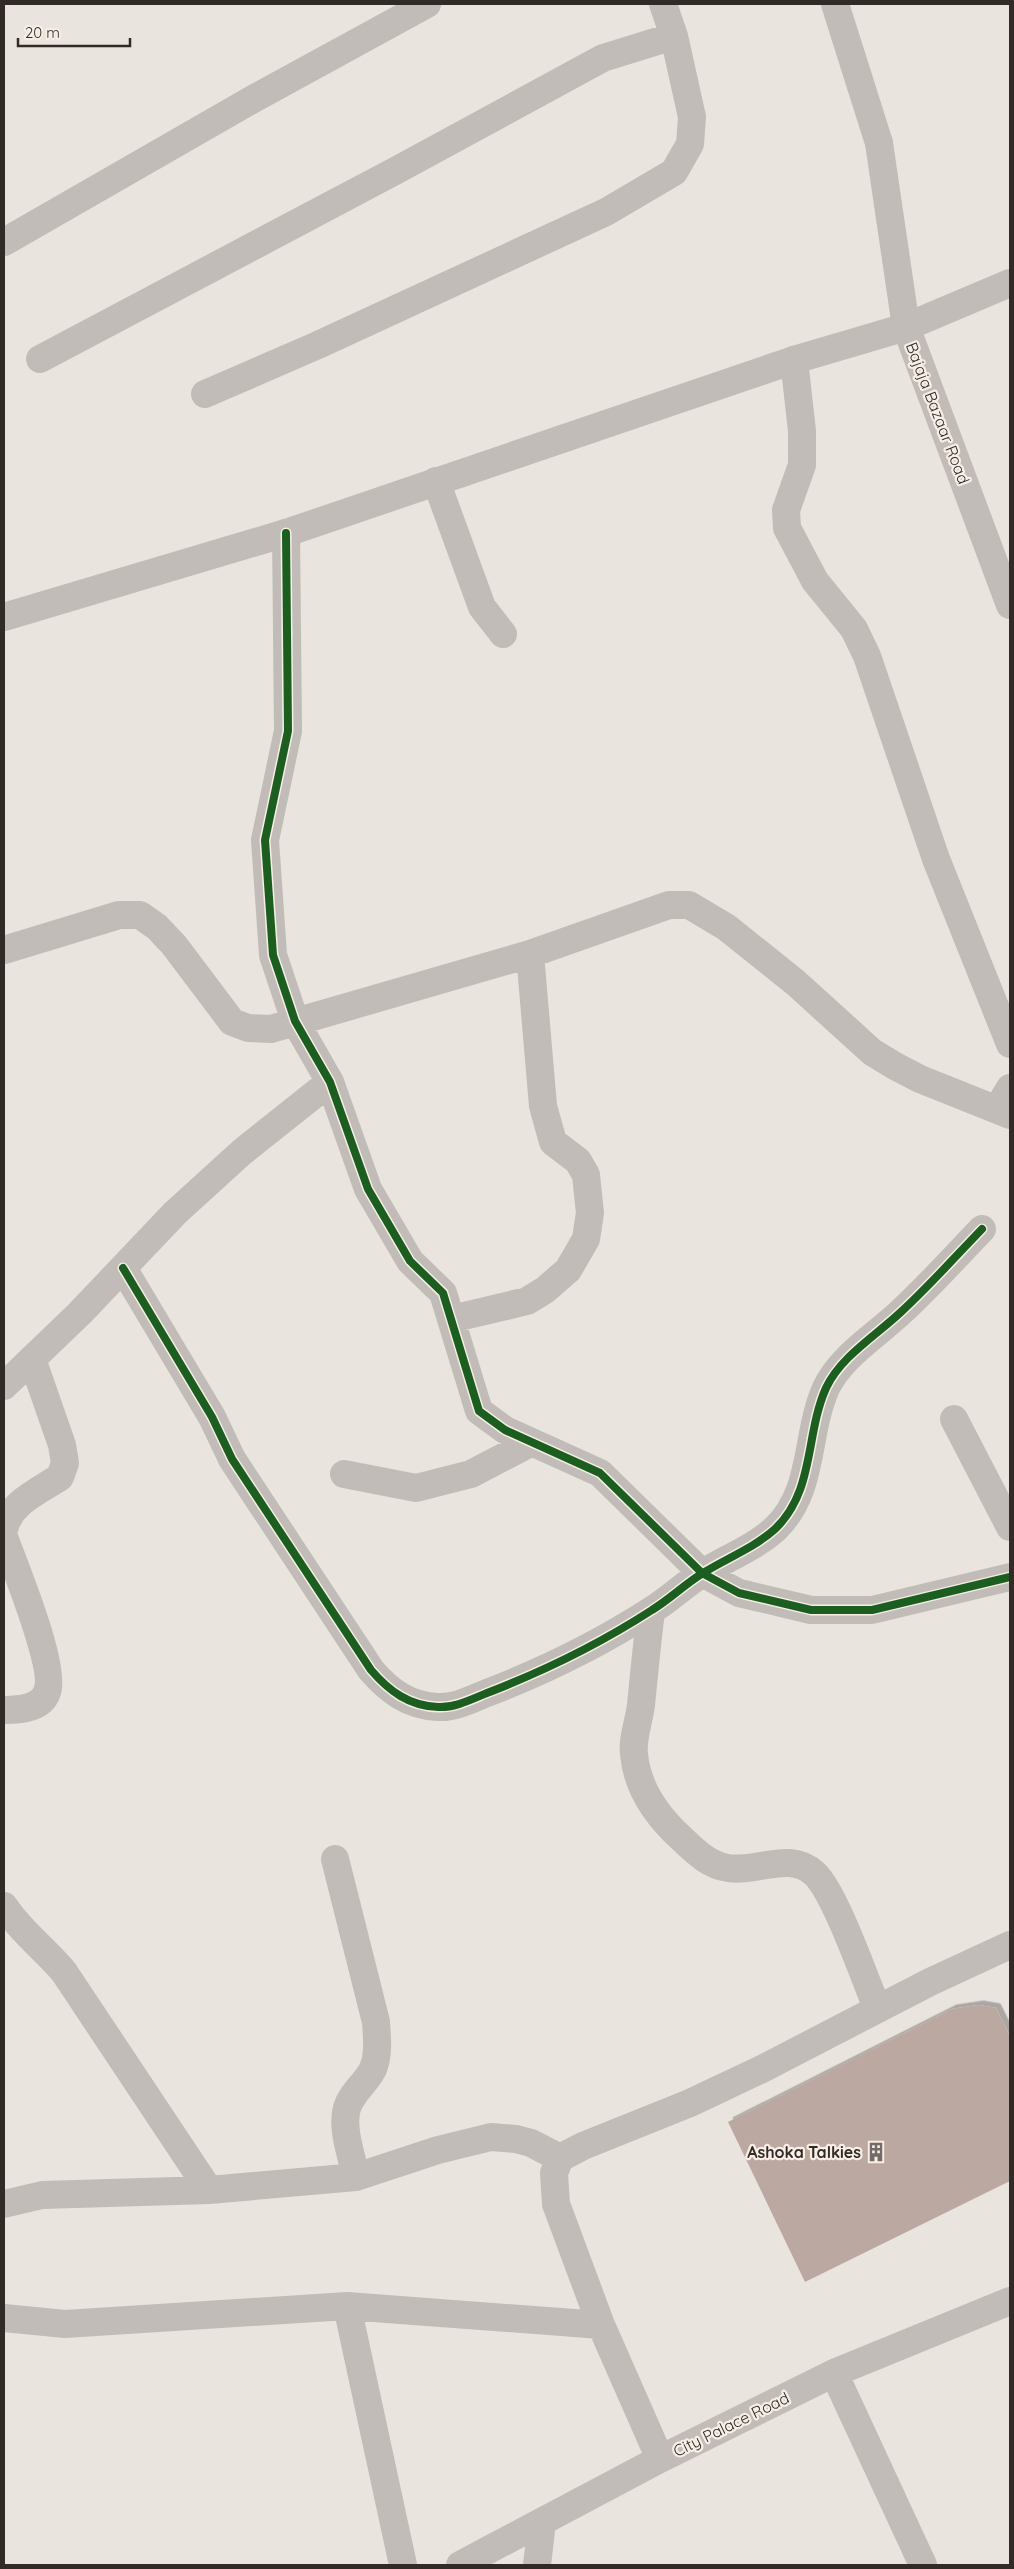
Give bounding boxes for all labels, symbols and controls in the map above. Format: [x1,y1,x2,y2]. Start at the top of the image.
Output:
scale bar [18,15,130,47]
text: 20 m [25,23,60,42]
street label: Bajaja Bazaar Road [902,339,974,487]
building icon: Ashoka Talkies [865,2141,887,2163]
place label: Ashoka Talkies [747,2142,861,2162]
street label: City Palace Road [670,2387,792,2461]

